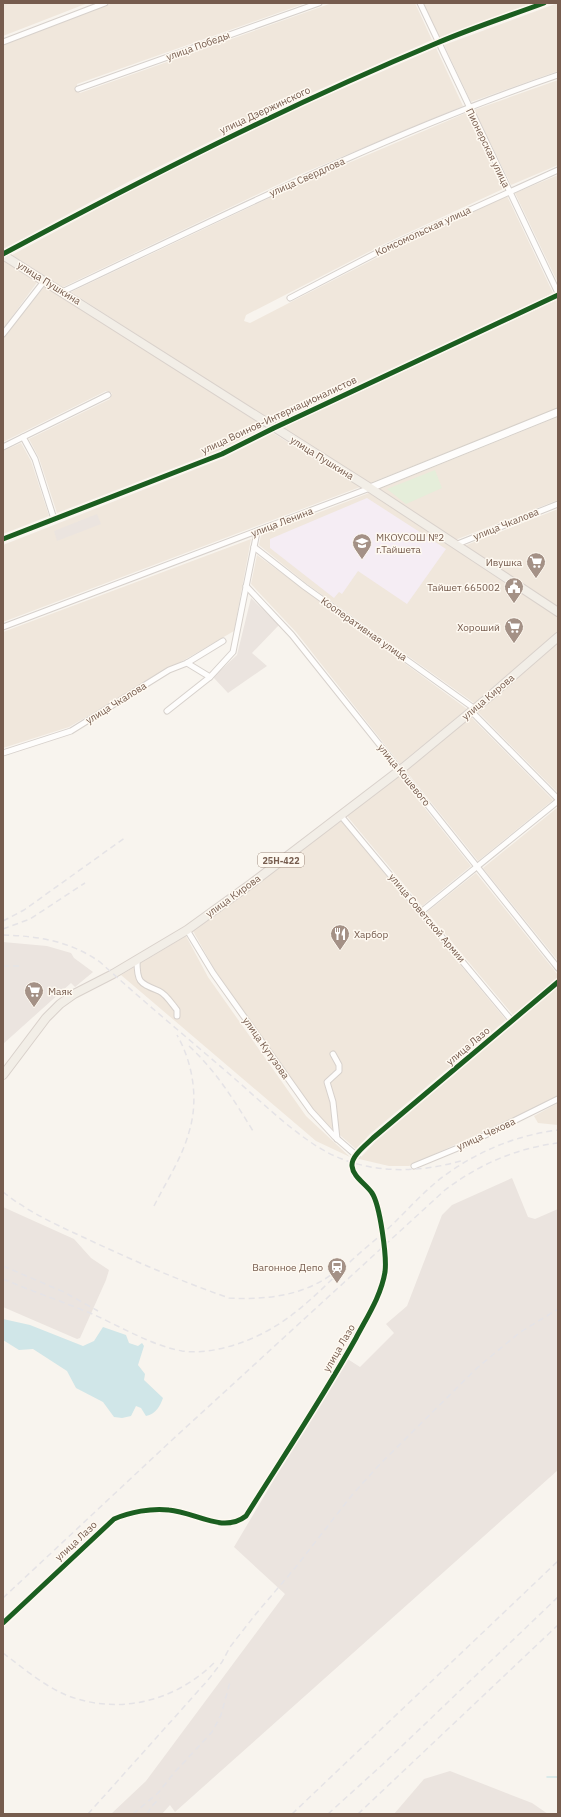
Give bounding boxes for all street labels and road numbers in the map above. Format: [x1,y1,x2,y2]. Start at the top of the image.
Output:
street label: улица Победы [164,28,232,64]
street label: улица Дзержинского [218,83,313,137]
street label: Пионерская улица [463,106,513,190]
street label: улица Свердлова [267,154,347,199]
street label: Комсомольская улица [373,203,473,259]
street label: улица Пушкина [15,258,84,308]
street label: улица Воинов-Интернационалистов [199,373,359,457]
street label: улица Пушкина [288,433,357,483]
street label: улица Ленина [249,504,315,540]
street label: улица Чкалова [471,505,541,543]
street label: Кооперативная улица [318,594,410,664]
street label: улица Кирова [459,671,517,723]
street label: улица Чкалова [83,679,149,727]
street label: улица Кошевого [375,741,433,809]
road number: 25Н-422 [258,853,304,867]
street label: улица Кирова [203,871,264,920]
street label: улица Советской Армии [386,871,468,965]
street label: улица Кутузова [240,1014,293,1082]
street label: улица Лазо [444,1024,493,1068]
street label: улица Чехова [455,1114,518,1153]
street label: улица Лазо [320,1322,358,1374]
street label: улица Лазо [52,1518,100,1564]

